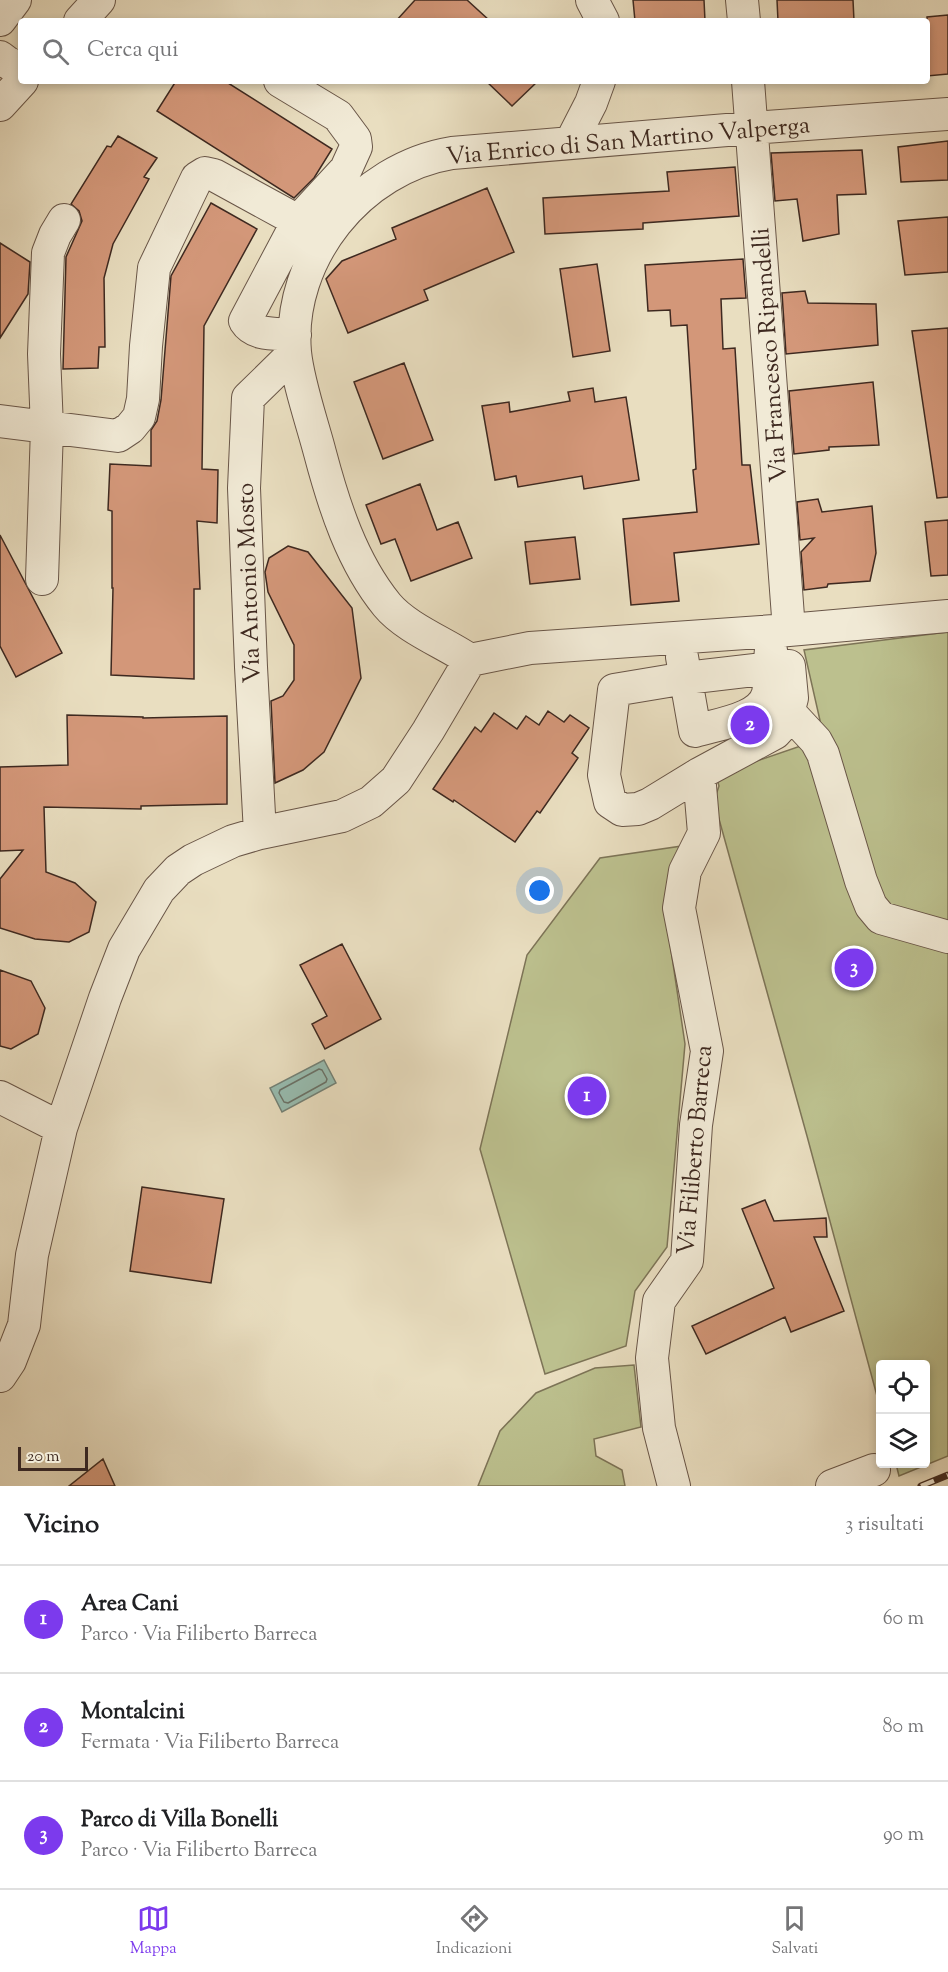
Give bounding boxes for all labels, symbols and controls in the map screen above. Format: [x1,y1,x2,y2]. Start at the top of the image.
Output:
search box [18,18,930,84]
icon: search [39,35,72,68]
text: Cerca qui [87,35,178,67]
street label: Via Enrico di San Martino Valperga [445,109,812,175]
street label: Via Francesco Ripandelli [745,226,797,483]
street label: Via Antonio Mosto [230,482,270,684]
pin: 2 [730,702,770,748]
your location [525,876,554,905]
pin: 3 [834,946,874,990]
street label: Via Filiberto Barreca [670,1044,722,1257]
pin: 1 [568,1074,606,1118]
map controls [876,1360,930,1468]
button: locate [876,1360,930,1414]
button: layers [876,1414,930,1468]
scale bar [18,1444,88,1472]
text: 20 m [27,1446,60,1469]
text: Vicino [24,1507,99,1544]
text: 3 risultati [845,1511,924,1540]
text: Area Cani [81,1589,179,1621]
text: 1 [40,1605,47,1634]
text: 60 m [883,1605,924,1634]
text: Parco · Via Filiberto Barreca [81,1621,318,1650]
text: Montalcini [81,1697,185,1729]
text: 2 [39,1713,48,1742]
text: 80 m [883,1713,924,1742]
text: Fermata · Via Filiberto Barreca [81,1729,339,1758]
text: Parco di Villa Bonelli [81,1805,278,1837]
text: 3 [39,1821,48,1850]
text: 90 m [883,1821,924,1850]
text: Parco · Via Filiberto Barreca [81,1837,318,1866]
tab: Mappa [130,1902,177,1961]
tab: Indicazioni [436,1902,512,1961]
tab: Salvati [771,1902,818,1961]

